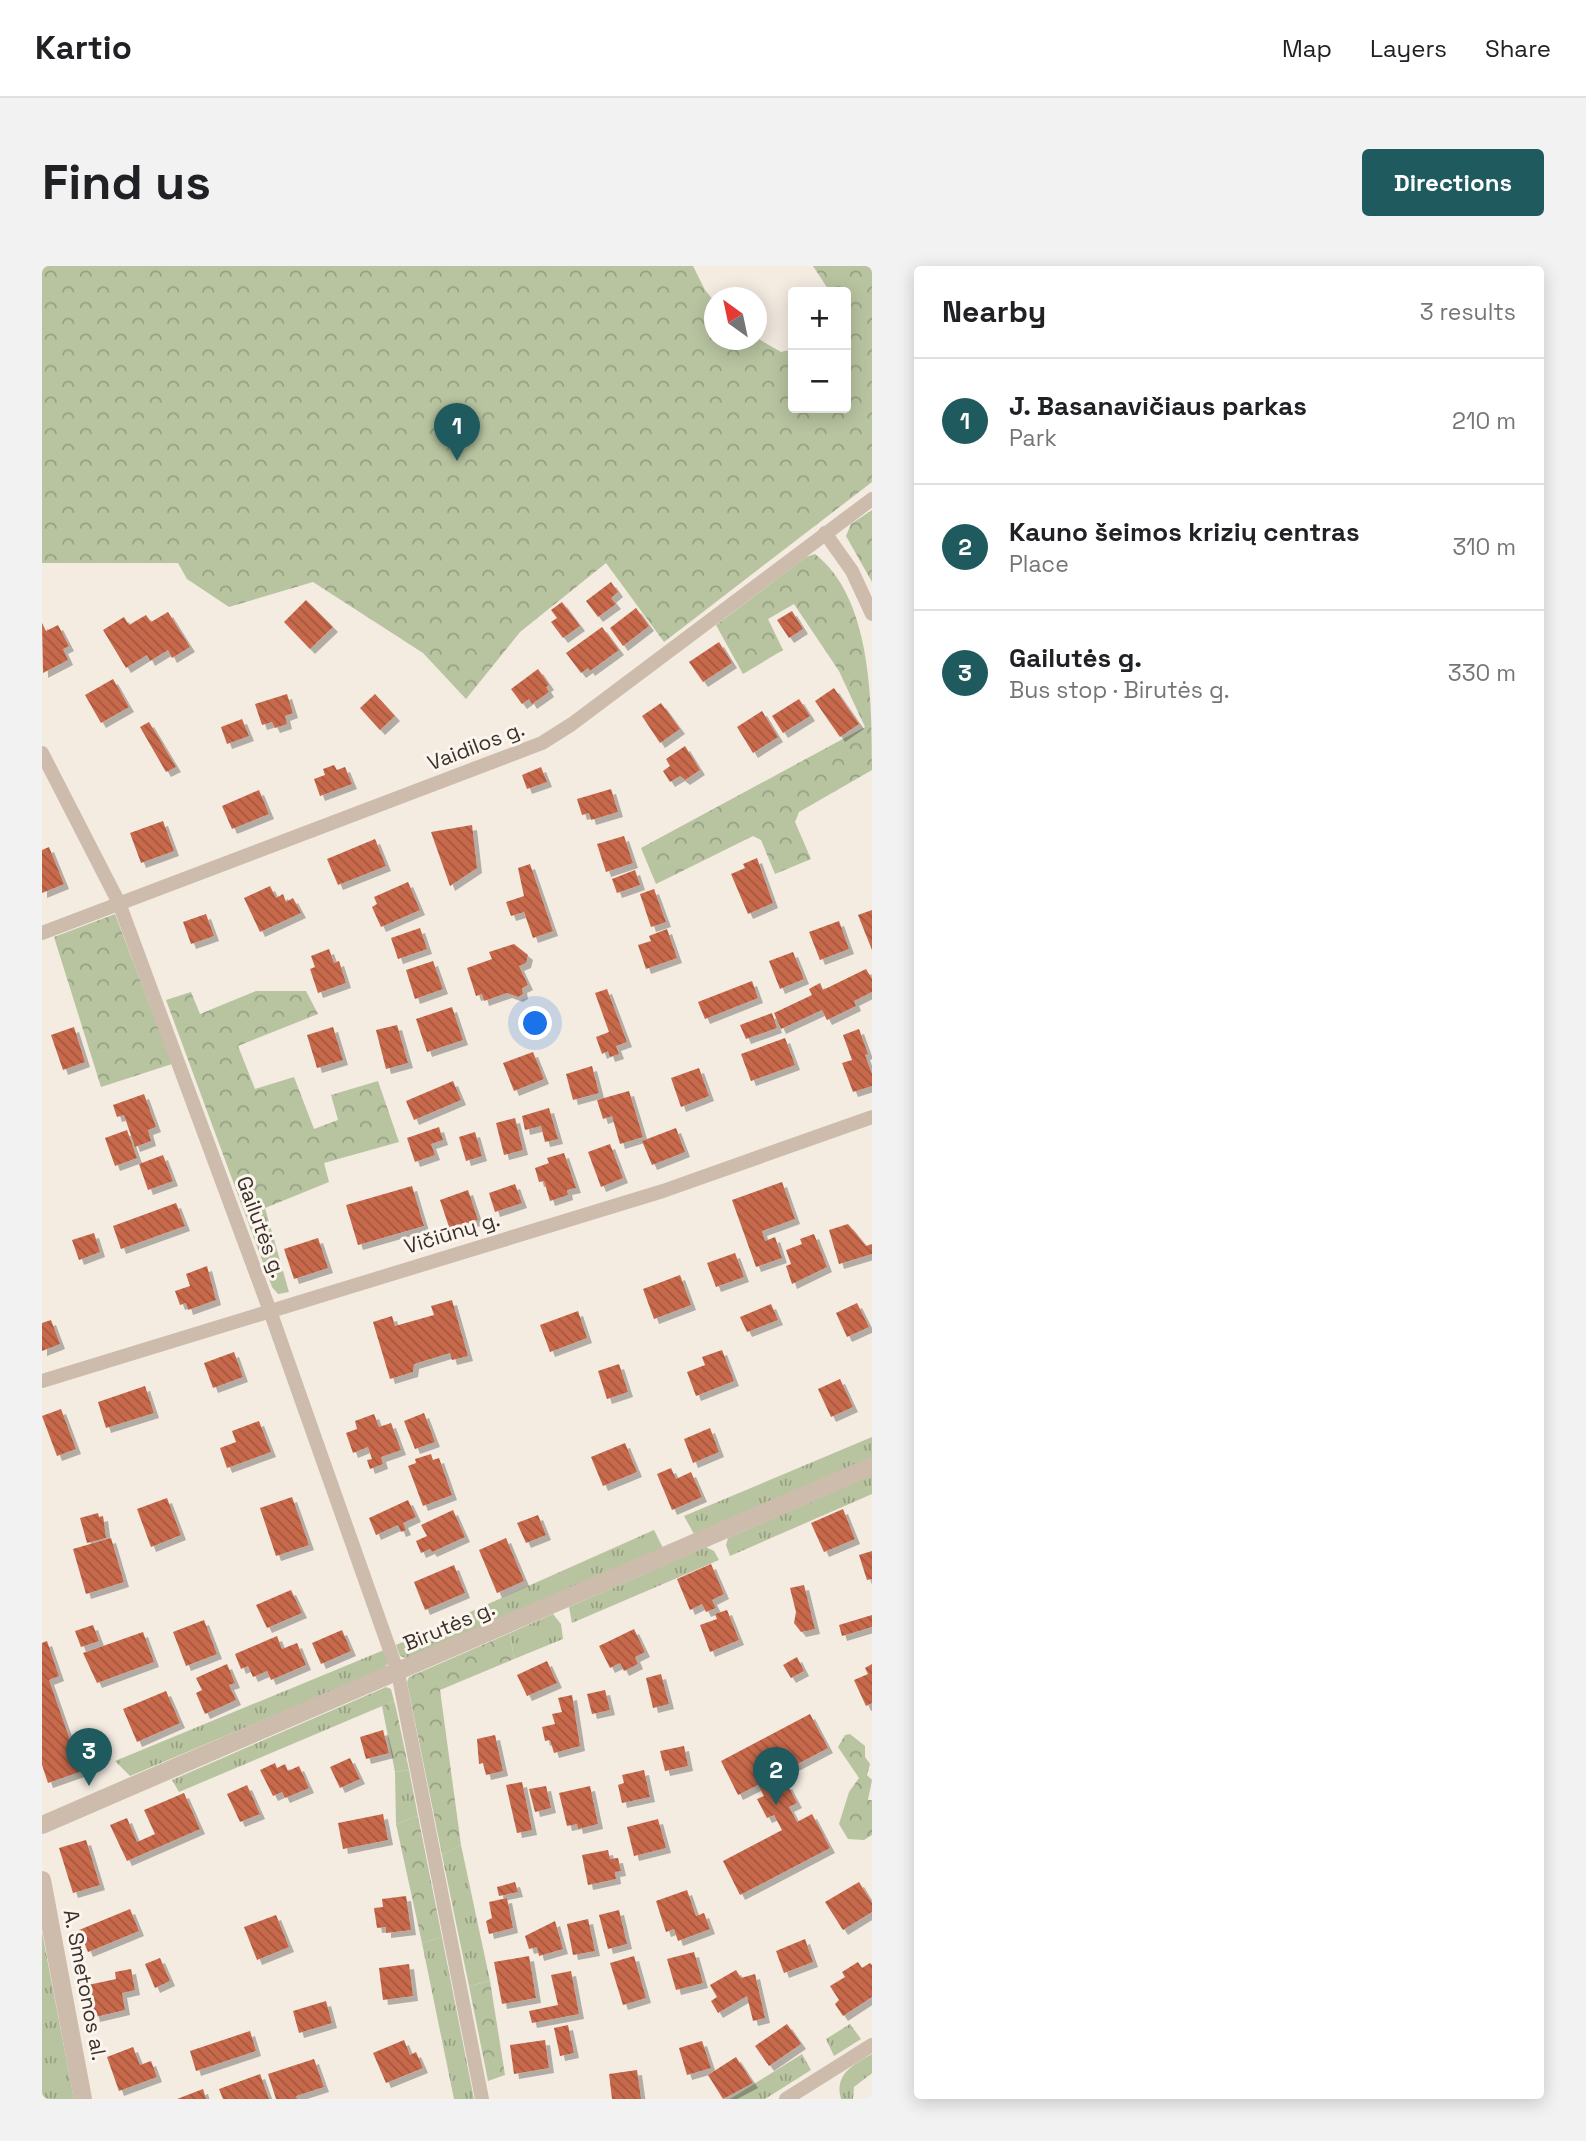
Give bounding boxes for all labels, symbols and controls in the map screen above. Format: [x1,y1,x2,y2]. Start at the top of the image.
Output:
text: Kartio [35,27,132,69]
text: Map [1282,33,1332,64]
text: Layers [1370,33,1447,64]
text: Share [1485,33,1551,64]
button: Directions [1362,149,1544,216]
text: Find us [42,151,211,213]
north arrow [704,287,767,350]
map controls [788,287,851,413]
button: + [788,287,851,350]
text: Nearby [942,292,1046,331]
text: 3 results [1420,297,1516,327]
button: − [788,350,851,413]
text: J. Basanavičiaus parkas [1009,389,1307,423]
pin: 1 [434,403,480,461]
text: 1 [960,406,970,436]
text: 210 m [1452,406,1516,436]
text: Park [1009,423,1057,453]
text: Kauno šeimos krizių centras [1009,515,1360,549]
text: 2 [958,532,972,562]
text: 310 m [1452,532,1516,562]
text: Place [1009,549,1069,579]
text: Gailutės g. [1009,641,1142,675]
text: 3 [958,658,972,688]
text: 330 m [1448,658,1516,688]
text: Bus stop · Birutės g. [1009,675,1229,705]
street label: Vaidilos g. [424,715,528,776]
your location [518,1006,552,1040]
street label: Gailutės g. [231,1172,292,1281]
street label: Vičiūnų g. [401,1205,503,1260]
street label: Birutės g. [399,1594,499,1657]
pin: 3 [66,1728,112,1786]
pin: 2 [753,1747,799,1805]
street label: A. Smetonos al. [58,1907,113,2063]

